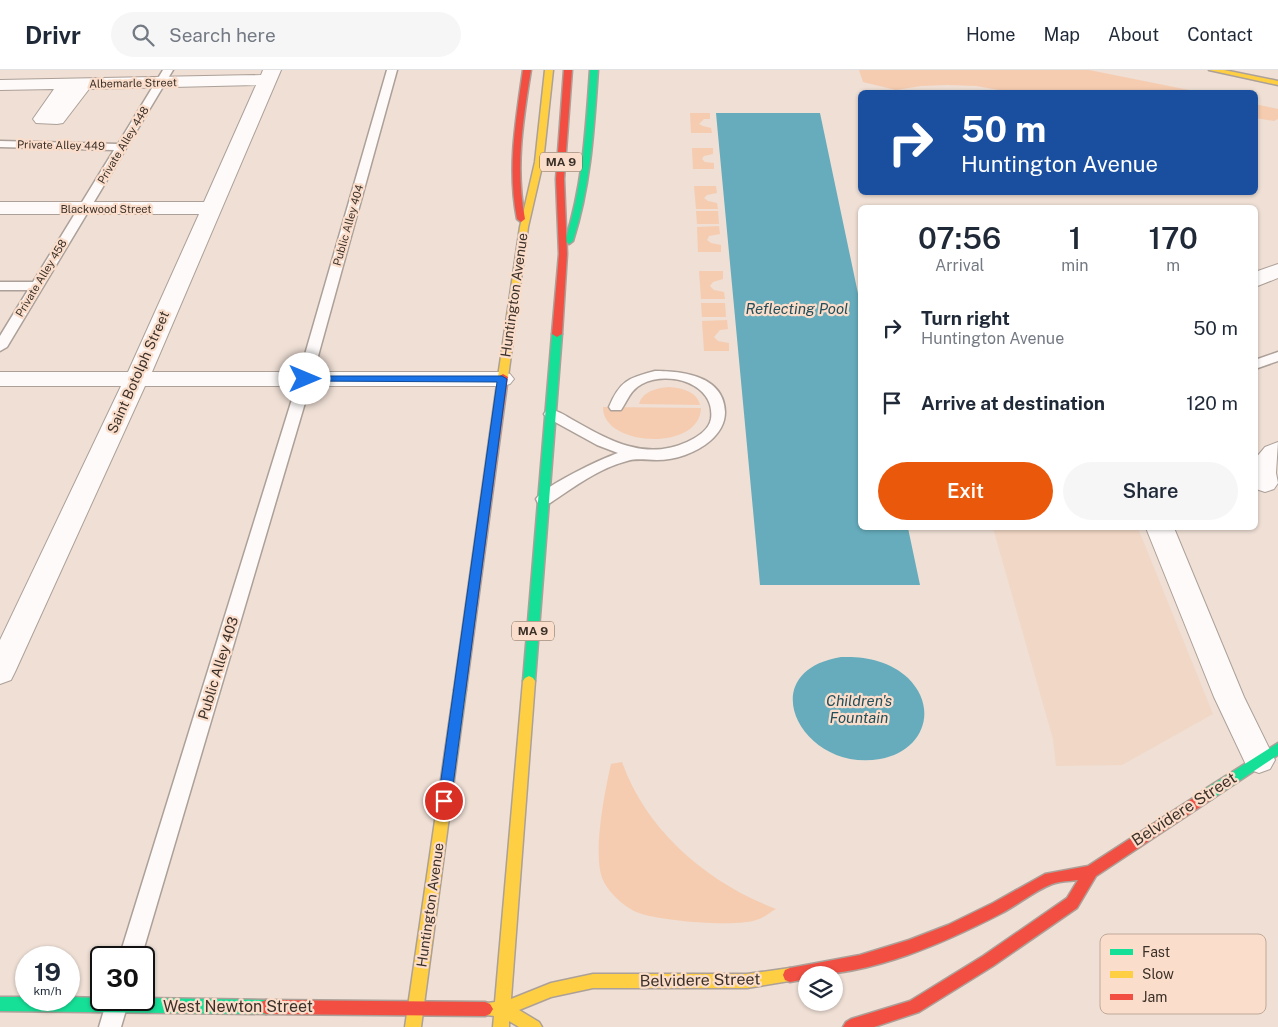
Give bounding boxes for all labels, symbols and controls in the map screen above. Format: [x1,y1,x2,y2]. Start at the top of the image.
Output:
search box [111,12,461,57]
text: Drivr [25,21,81,49]
icon: search [129,21,157,49]
text: Search here [169,24,276,46]
text: Home [966,24,1016,45]
text: Map [1044,24,1080,45]
text: About [1108,24,1159,45]
text: Contact [1187,24,1253,45]
street label: Albemarle Street [89,76,177,90]
street label: Private Alley 448 [95,104,151,186]
text: 50 m [961,109,1046,150]
icon: right [878,110,943,175]
street label: Private Alley 449 [17,138,105,152]
text: Huntington Avenue [961,151,1158,177]
road number: MA 9 [540,152,582,171]
street label: Public Alley 404 [331,183,365,267]
street label: Blackwood Street [60,203,152,215]
text: 07:56 [918,220,1001,256]
text: 1 [1069,220,1081,256]
text: 170 [1149,220,1198,256]
street label: Huntington Avenue [497,232,531,358]
street label: Private Alley 458 [13,237,69,319]
text: Arrival [935,256,984,275]
text: min [1061,256,1089,275]
text: m [1166,256,1180,275]
water label: Reflecting Pool [746,300,848,317]
text: Turn right [921,307,1010,329]
street label: Saint Botolph Street [104,308,172,436]
icon: right [878,314,906,342]
text: 50 m [1193,317,1238,339]
text: Huntington Avenue [921,329,1064,348]
position arrow [278,352,330,404]
icon: arrive [878,389,906,417]
text: Arrive at destination [921,392,1105,414]
text: 120 m [1186,392,1238,414]
button: Exit [878,462,1053,520]
button: Share [1063,462,1238,520]
street label: Public Alley 403 [195,615,241,721]
road number: MA 9 [512,622,554,640]
water label: Children's Fountain [826,692,892,726]
street label: Belvidere Street [1128,768,1240,850]
pin [423,780,465,822]
icon: arrive [430,787,458,815]
street label: Huntington Avenue [413,842,447,968]
legend [1100,934,1266,1014]
text: Fast [1142,944,1170,960]
speed limit sign: 30 [90,946,155,1011]
text: 19 [34,957,61,987]
map controls [798,966,843,1011]
button: layers [798,966,843,1011]
text: Slow [1142,966,1174,982]
street label: Belvidere Street [639,969,761,991]
text: km/h [33,984,62,998]
text: Jam [1142,989,1167,1005]
street label: West Newton Street [163,997,313,1016]

